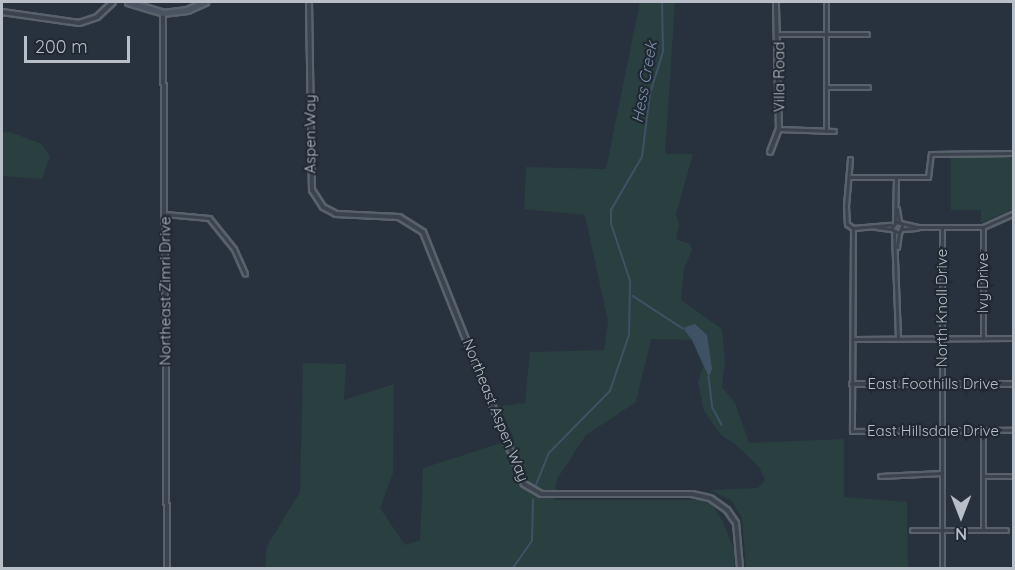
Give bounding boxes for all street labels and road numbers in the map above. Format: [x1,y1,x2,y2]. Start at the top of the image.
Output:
street label: Villa Road [770,42,788,112]
street label: Aspen Way [301,94,319,174]
street label: Northeast Zimri Drive [156,217,174,365]
street label: North Knoll Drive [933,249,951,367]
street label: Ivy Drive [974,253,992,313]
street label: Northeast Aspen Way [459,336,533,484]
street label: East Foothills Drive [867,375,999,393]
street label: East Hillsdale Drive [867,422,999,440]

